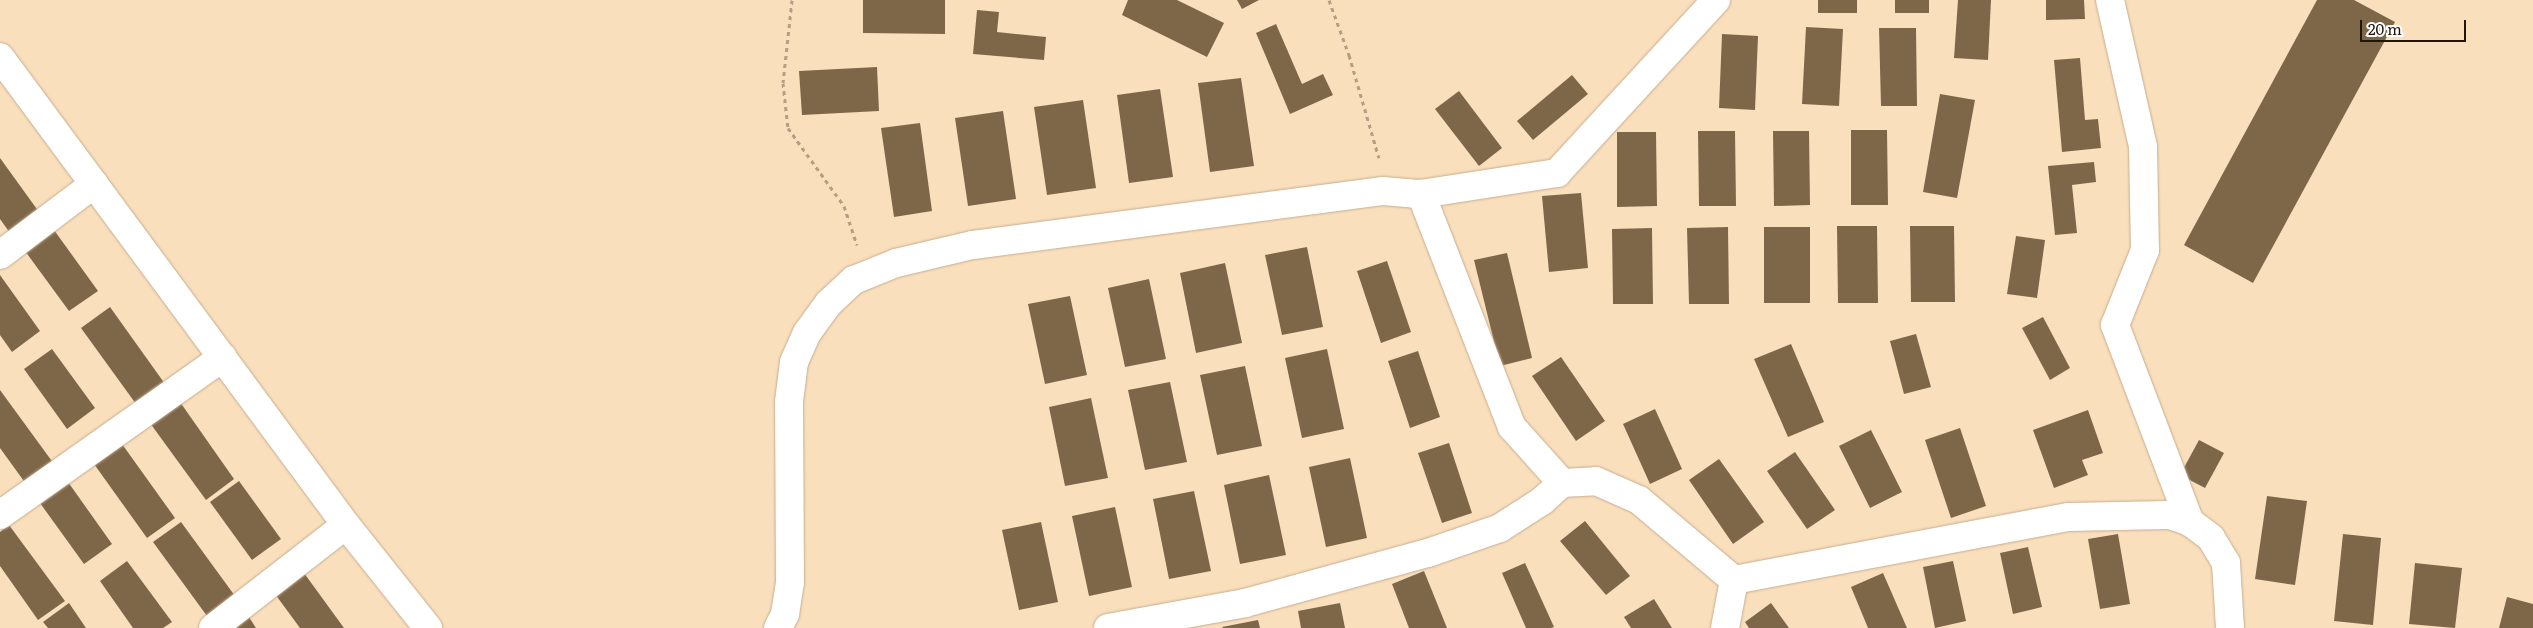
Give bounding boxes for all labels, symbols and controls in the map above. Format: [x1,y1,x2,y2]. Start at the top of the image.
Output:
scale bar [2363,10,2469,42]
text: 20 m [2368,17,2402,40]

